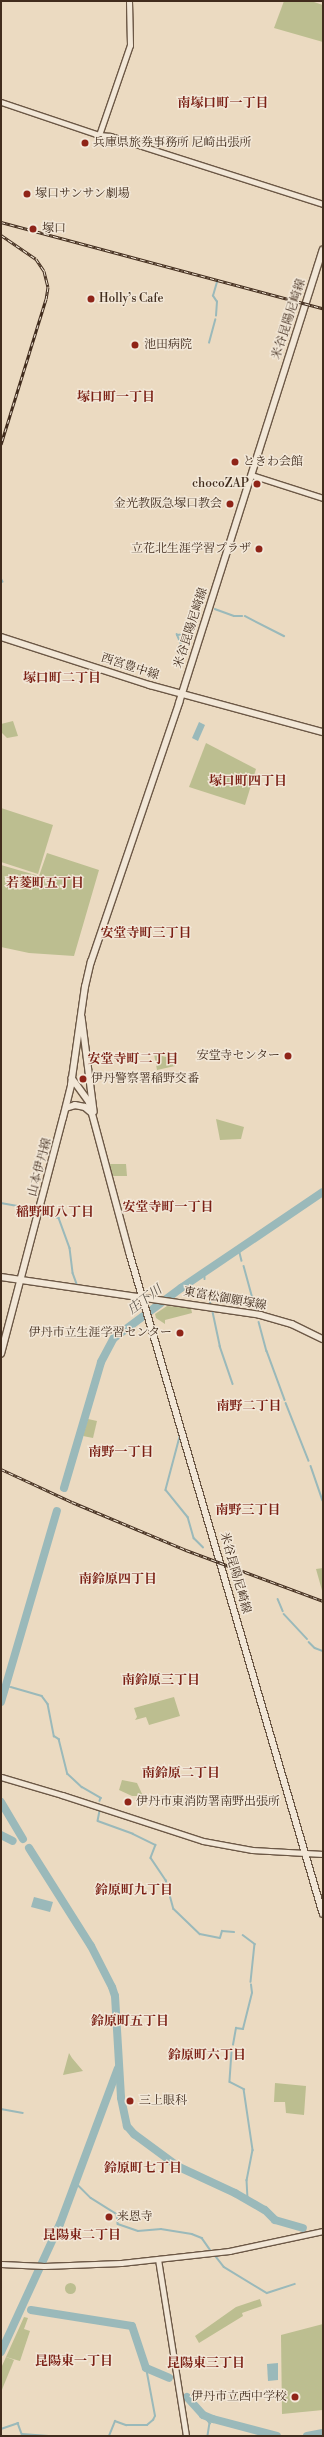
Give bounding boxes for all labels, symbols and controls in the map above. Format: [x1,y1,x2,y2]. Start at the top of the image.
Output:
district label: 南塚口町一丁目 [178,95,268,111]
place label: 兵庫県旅券事務所 尼崎出張所 [93,136,251,150]
marker: 兵庫県旅券事務所 尼崎出張所 [80,138,90,148]
place label: 塚口サンサン劇場 [35,187,131,201]
marker: 塚口サンサン劇場 [22,189,32,199]
place label: 塚口 [42,222,66,236]
marker: 塚口 [27,223,39,235]
street label: 米谷昆陽尼崎線 [269,277,309,361]
place label: Holly’s Cafe [99,292,164,306]
marker: Holly’s Cafe [86,294,96,304]
place label: 池田病院 [144,338,192,352]
marker: 池田病院 [129,339,141,351]
district label: 塚口町一丁目 [77,389,155,405]
place label: ときわ会館 [243,455,303,469]
marker: ときわ会館 [230,457,240,467]
place label: chocoZAP [192,477,249,491]
marker: chocoZAP [252,479,262,489]
place label: 金光教阪急塚口教会 [114,497,222,511]
marker: 金光教阪急塚口教会 [225,499,235,509]
place label: 立花北生涯学習プラザ [131,542,251,556]
marker: 立花北生涯学習プラザ [254,544,264,554]
street label: 米谷昆陽尼崎線 [171,586,211,670]
street label: 西宮豊中線 [99,651,161,683]
district label: 塚口町二丁目 [23,670,101,686]
district label: 塚口町四丁目 [209,773,287,789]
district label: 若菱町五丁目 [6,875,84,891]
district label: 安堂寺町三丁目 [101,925,191,941]
place label: 安堂寺センター [196,1049,280,1063]
district label: 安堂寺町二丁目 [88,1051,178,1067]
marker: 安堂寺センター [283,1051,293,1061]
place label: 伊丹警察署稲野交番 [91,1072,199,1086]
marker: 伊丹警察署稲野交番 [78,1074,88,1084]
street label: 山本伊丹線 [25,1136,55,1198]
district label: 安堂寺町一丁目 [123,1199,213,1215]
district label: 稲野町八丁目 [16,1204,94,1220]
water label: 庄下川 [125,1282,165,1318]
street label: 東富松御願塚線 [182,1285,268,1313]
place label: 伊丹市立生涯学習センター [28,1326,172,1340]
marker: 伊丹市立生涯学習センター [175,1328,185,1338]
district label: 南野二丁目 [217,1398,281,1414]
district label: 南野一丁目 [89,1444,153,1460]
district label: 南野三丁目 [216,1502,280,1518]
street label: 米谷昆陽尼崎線 [217,1531,253,1615]
district label: 南鈴原四丁目 [79,1571,157,1587]
district label: 南鈴原三丁目 [122,1672,200,1688]
district label: 南鈴原二丁目 [142,1765,220,1781]
place label: 伊丹市東消防署南野出張所 [136,1795,280,1809]
marker: 伊丹市東消防署南野出張所 [123,1797,133,1807]
district label: 鈴原町九丁目 [95,1882,173,1898]
district label: 鈴原町五丁目 [91,2013,169,2029]
district label: 鈴原町六丁目 [168,2047,246,2063]
place label: 三上眼科 [139,2094,187,2108]
marker: 三上眼科 [124,2095,136,2107]
district label: 鈴原町七丁目 [104,2160,182,2176]
place label: 来恩寺 [117,2210,153,2224]
marker: 来恩寺 [104,2212,114,2222]
district label: 昆陽東二丁目 [43,2227,121,2243]
district label: 昆陽東一丁目 [35,2353,113,2369]
district label: 昆陽東三丁目 [167,2355,245,2371]
place label: 伊丹市立西中学校 [191,2390,287,2404]
marker: 伊丹市立西中学校 [290,2392,300,2402]

